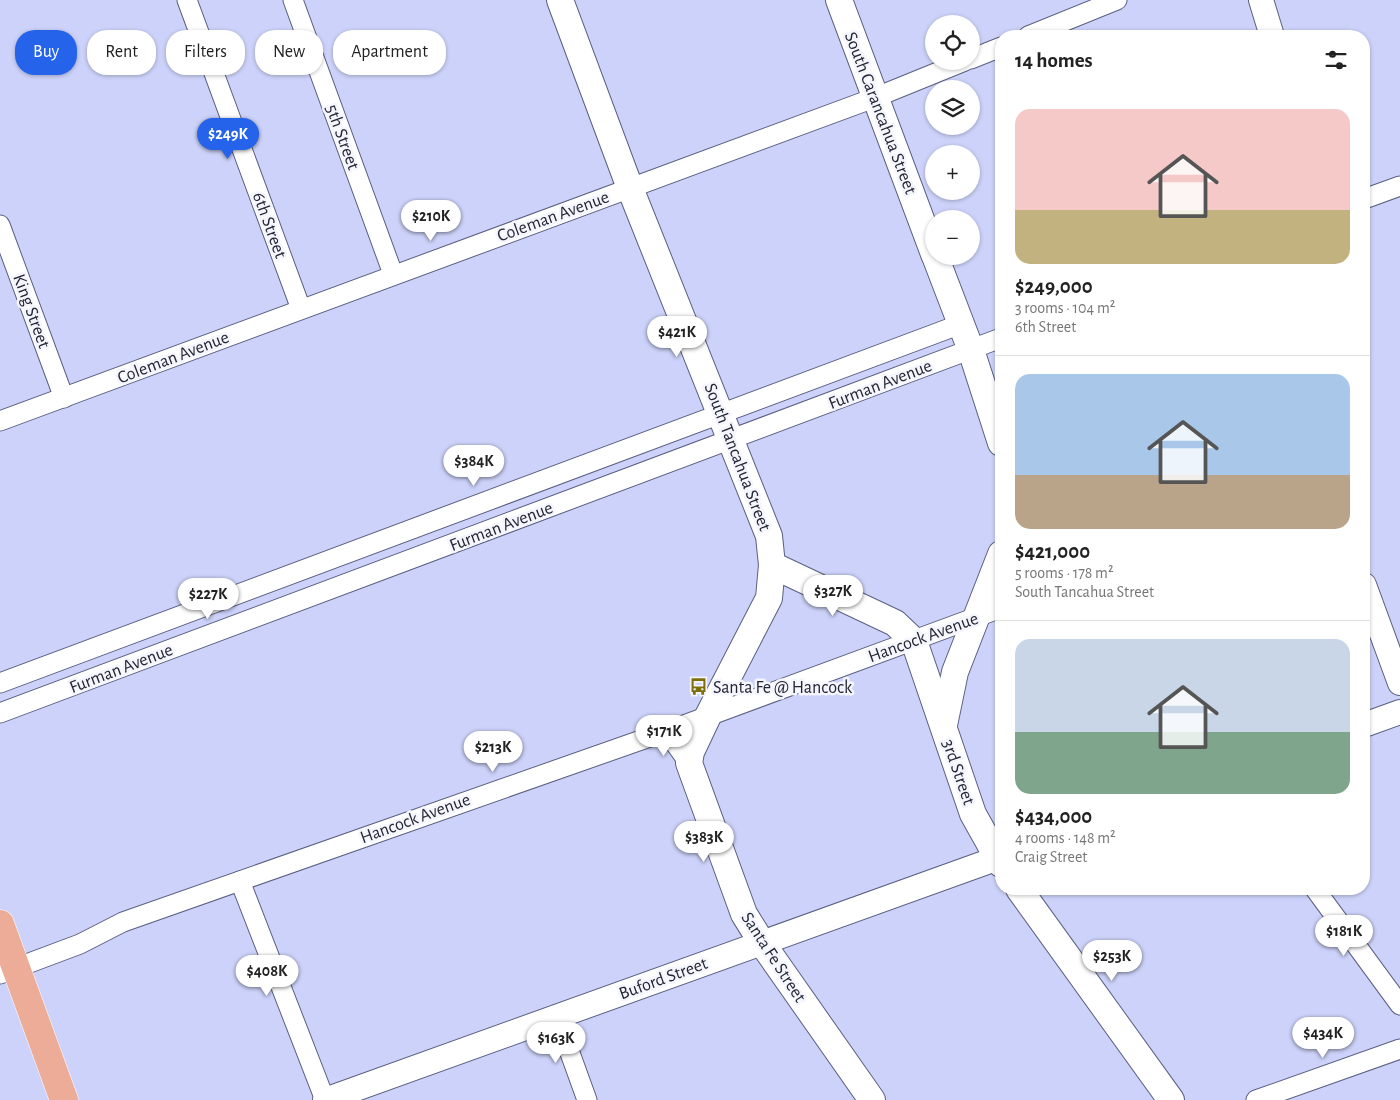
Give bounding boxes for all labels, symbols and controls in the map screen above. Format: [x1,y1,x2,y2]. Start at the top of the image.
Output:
map controls [925,15,980,265]
button: locate [925,15,980,70]
chip: Buy [15,30,77,75]
chip: Rent [87,30,156,75]
chip: Filters [166,30,245,75]
chip: New [255,30,323,75]
chip: Apartment [333,30,446,75]
street label: South Carancahua Street [841,30,919,197]
icon: filters [1322,46,1350,74]
text: 14 homes [1015,50,1093,71]
button: layers [925,80,980,135]
street label: 5th Street [322,102,362,173]
pin: $249K [193,118,263,160]
text: $249K [208,126,248,142]
icon: home [1138,141,1228,231]
button: + [925,145,980,200]
street label: Coleman Avenue [495,188,612,246]
street label: 6th Street [249,190,289,261]
pin: $210K [396,200,466,242]
text: $210K [412,208,450,224]
button: − [925,210,980,265]
street label: King Street [9,272,53,351]
text: $249,000 [1015,276,1093,297]
text: 3 rooms · 104 m² [1015,300,1115,316]
pin: $421K [642,316,712,358]
text: 6th Street [1015,319,1076,335]
text: $421K [658,324,696,340]
street label: Coleman Avenue [115,328,232,387]
street label: Furman Avenue [826,357,934,413]
street label: South Tancahua Street [701,381,774,534]
icon: home [1138,407,1228,497]
pin: $384K [439,444,509,487]
text: $384K [454,453,494,469]
street label: Furman Avenue [447,499,555,555]
text: $421,000 [1015,541,1090,562]
text: 5 rooms · 178 m² [1015,565,1113,581]
pin: $327K [798,574,868,617]
pin: $227K [173,578,243,620]
text: $327K [814,583,852,599]
text: South Tancahua Street [1015,584,1154,600]
text: $227K [189,586,227,602]
street label: Hancock Avenue [866,610,981,666]
street label: Furman Avenue [67,641,175,697]
icon: home [1138,672,1228,762]
bus stop icon: Santa Fe @ Hancock [689,677,709,697]
place label: Santa Fe @ Hancock [713,679,853,697]
pin: $171K [629,714,699,757]
text: $171K [647,723,681,739]
pin: $213K [458,730,528,773]
street label: 3rd Street [938,737,978,808]
text: $213K [475,739,511,755]
street label: Hancock Avenue [358,791,473,847]
text: $434,000 [1015,806,1092,827]
pin: $383K [669,820,739,863]
text: $383K [685,829,723,845]
text: 4 rooms · 148 m² [1015,830,1116,846]
text: Craig Street [1015,849,1087,865]
street label: Santa Fe Street [737,909,809,1006]
pin: $181K [1309,914,1379,957]
text: $181K [1326,923,1362,939]
pin: $253K [1077,940,1147,982]
text: $253K [1093,948,1131,964]
pin: $408K [232,954,302,997]
street label: Buford Street [617,955,710,1003]
text: $408K [247,963,287,979]
pin: $434K [1288,1016,1358,1059]
pin: $163K [521,1022,591,1064]
text: $434K [1303,1025,1343,1041]
text: $163K [538,1030,574,1046]

